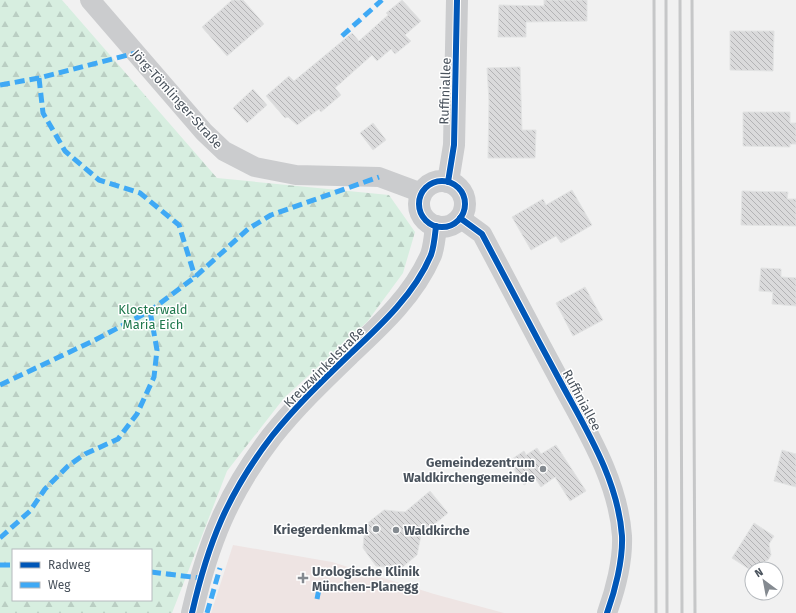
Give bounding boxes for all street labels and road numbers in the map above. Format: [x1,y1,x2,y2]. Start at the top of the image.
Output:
street label: Jörg-Tömlinger-Straße [128,46,226,152]
street label: Ruffiniallee [436,57,454,125]
street label: Kreuzwinkelstraße [281,324,367,410]
street label: Ruffiniallee [560,367,604,433]

